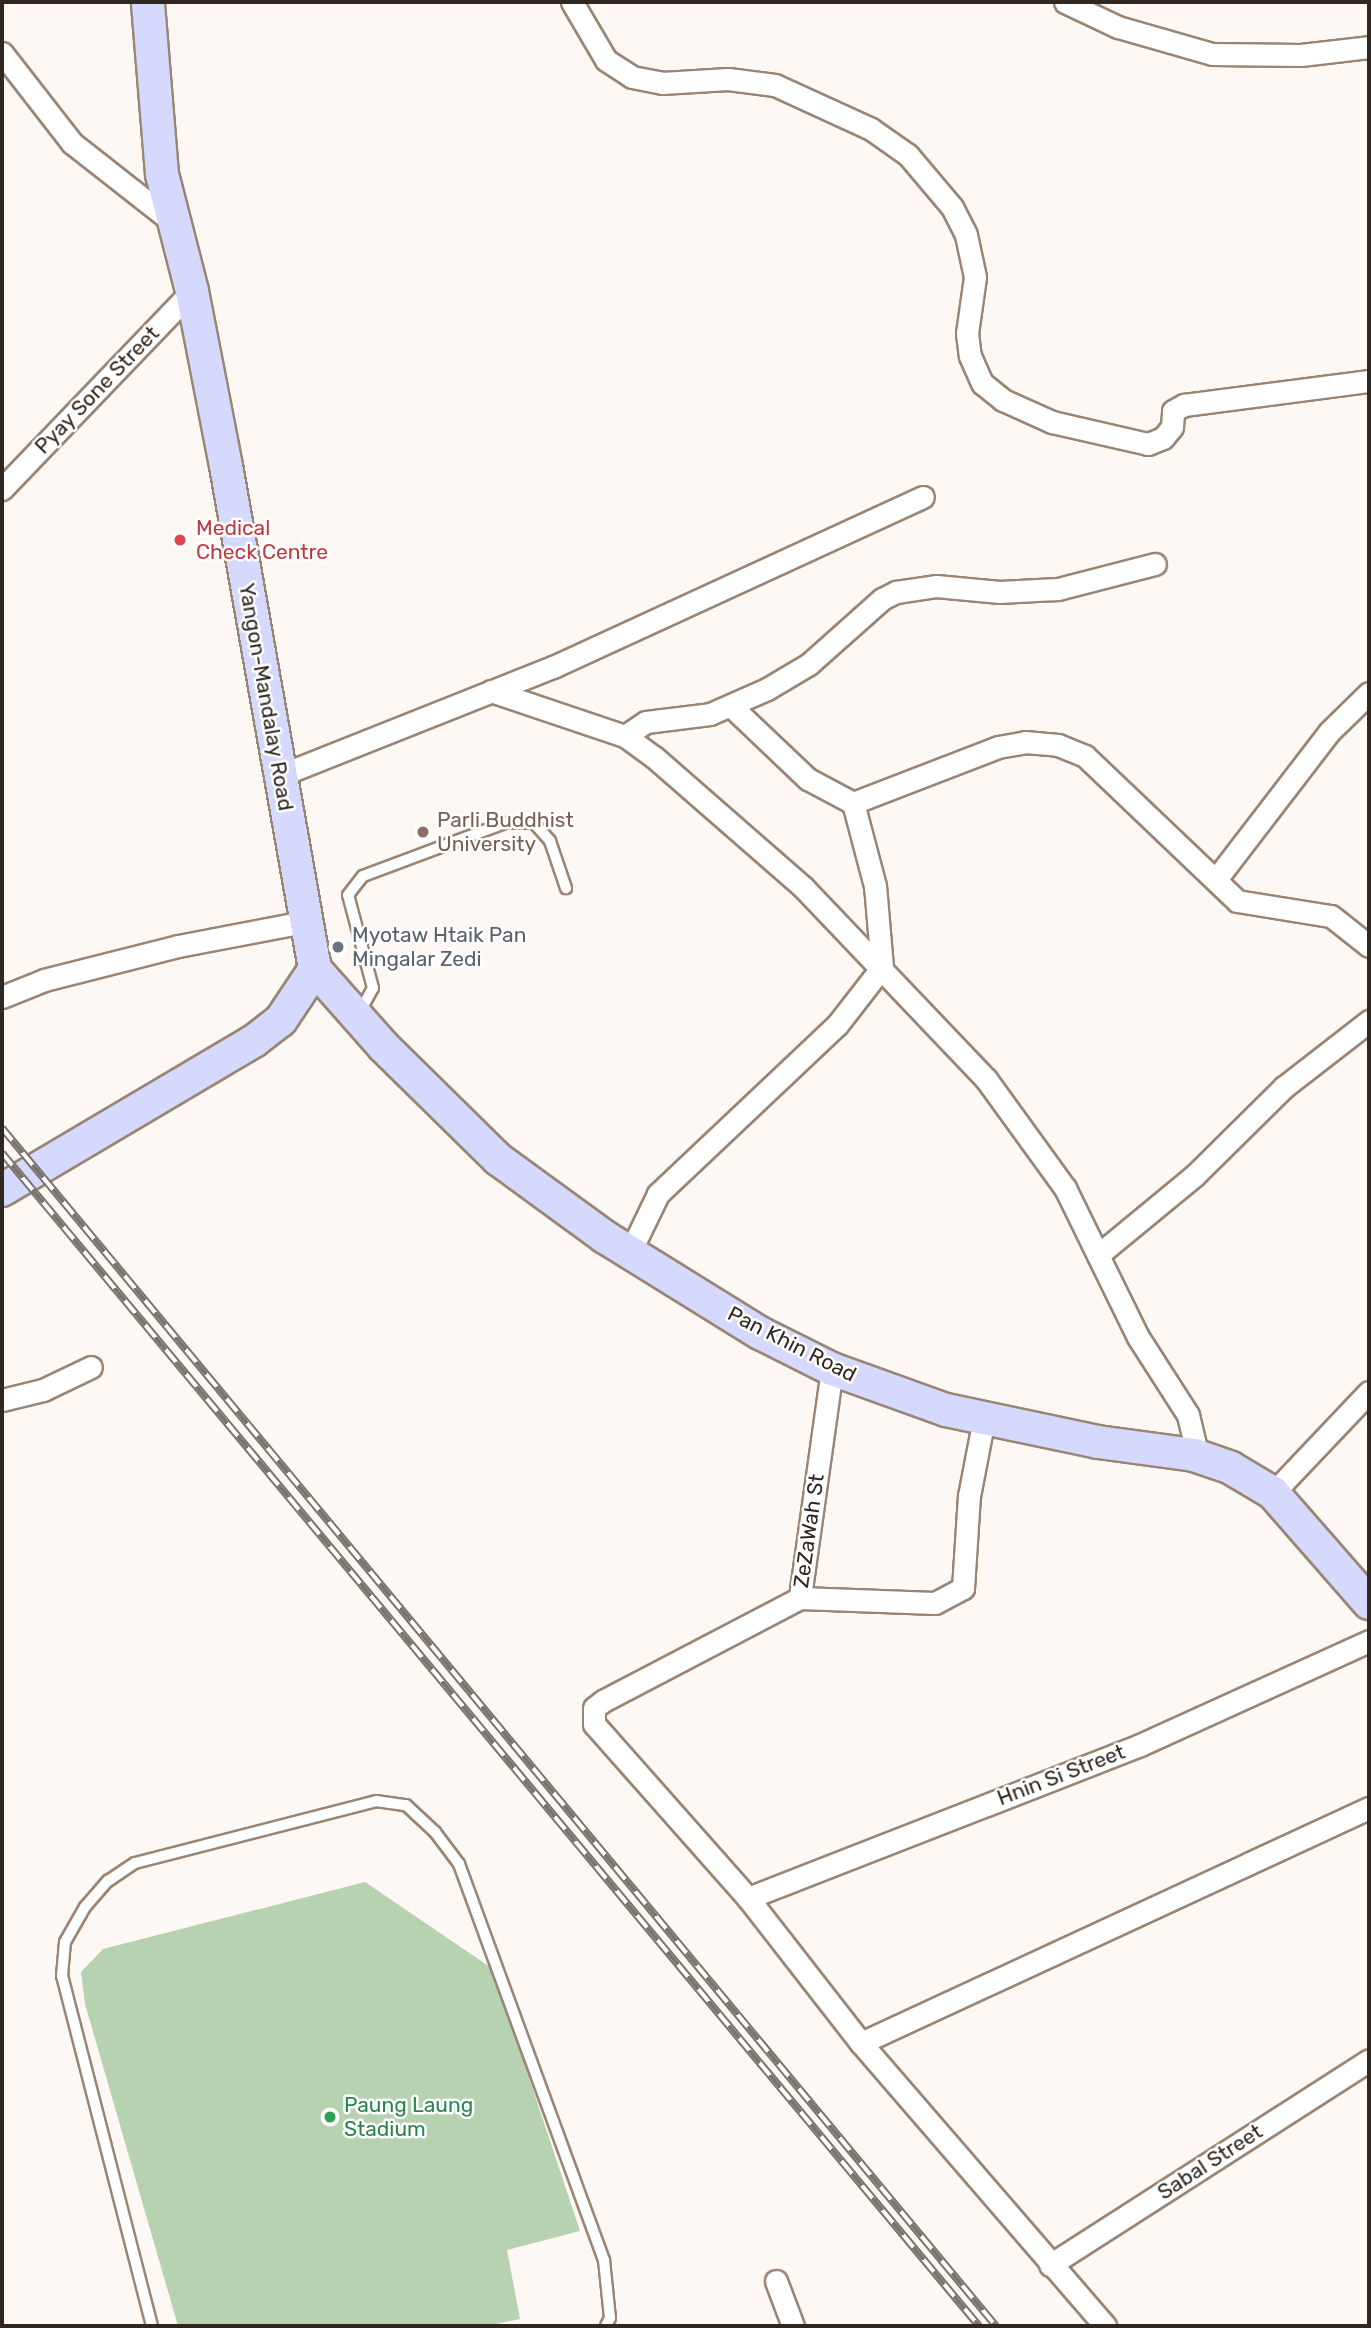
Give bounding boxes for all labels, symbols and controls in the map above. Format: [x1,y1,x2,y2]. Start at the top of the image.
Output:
street label: Pyay Sone Street [30,321,164,459]
place label: Medical Check Centre [196,515,328,565]
marker: Medical Check Centre [170,530,190,550]
street label: Yangon-Mandalay Road [234,581,298,813]
place label: Parli Buddhist University [437,807,574,857]
marker: Parli Buddhist University [415,824,431,840]
place label: Myotaw Htaik Pan Mingalar Zedi [352,922,527,972]
marker: Myotaw Htaik Pan Mingalar Zedi [330,939,346,955]
street label: Pan Khin Road [724,1301,860,1387]
street label: ZeZaWah St [789,1472,829,1590]
street label: Hnin Si Street [994,1739,1128,1811]
place label: Paung Laung Stadium [344,2092,473,2142]
marker: Paung Laung Stadium [322,2109,338,2125]
street label: Sabal Street [1153,2119,1267,2205]

